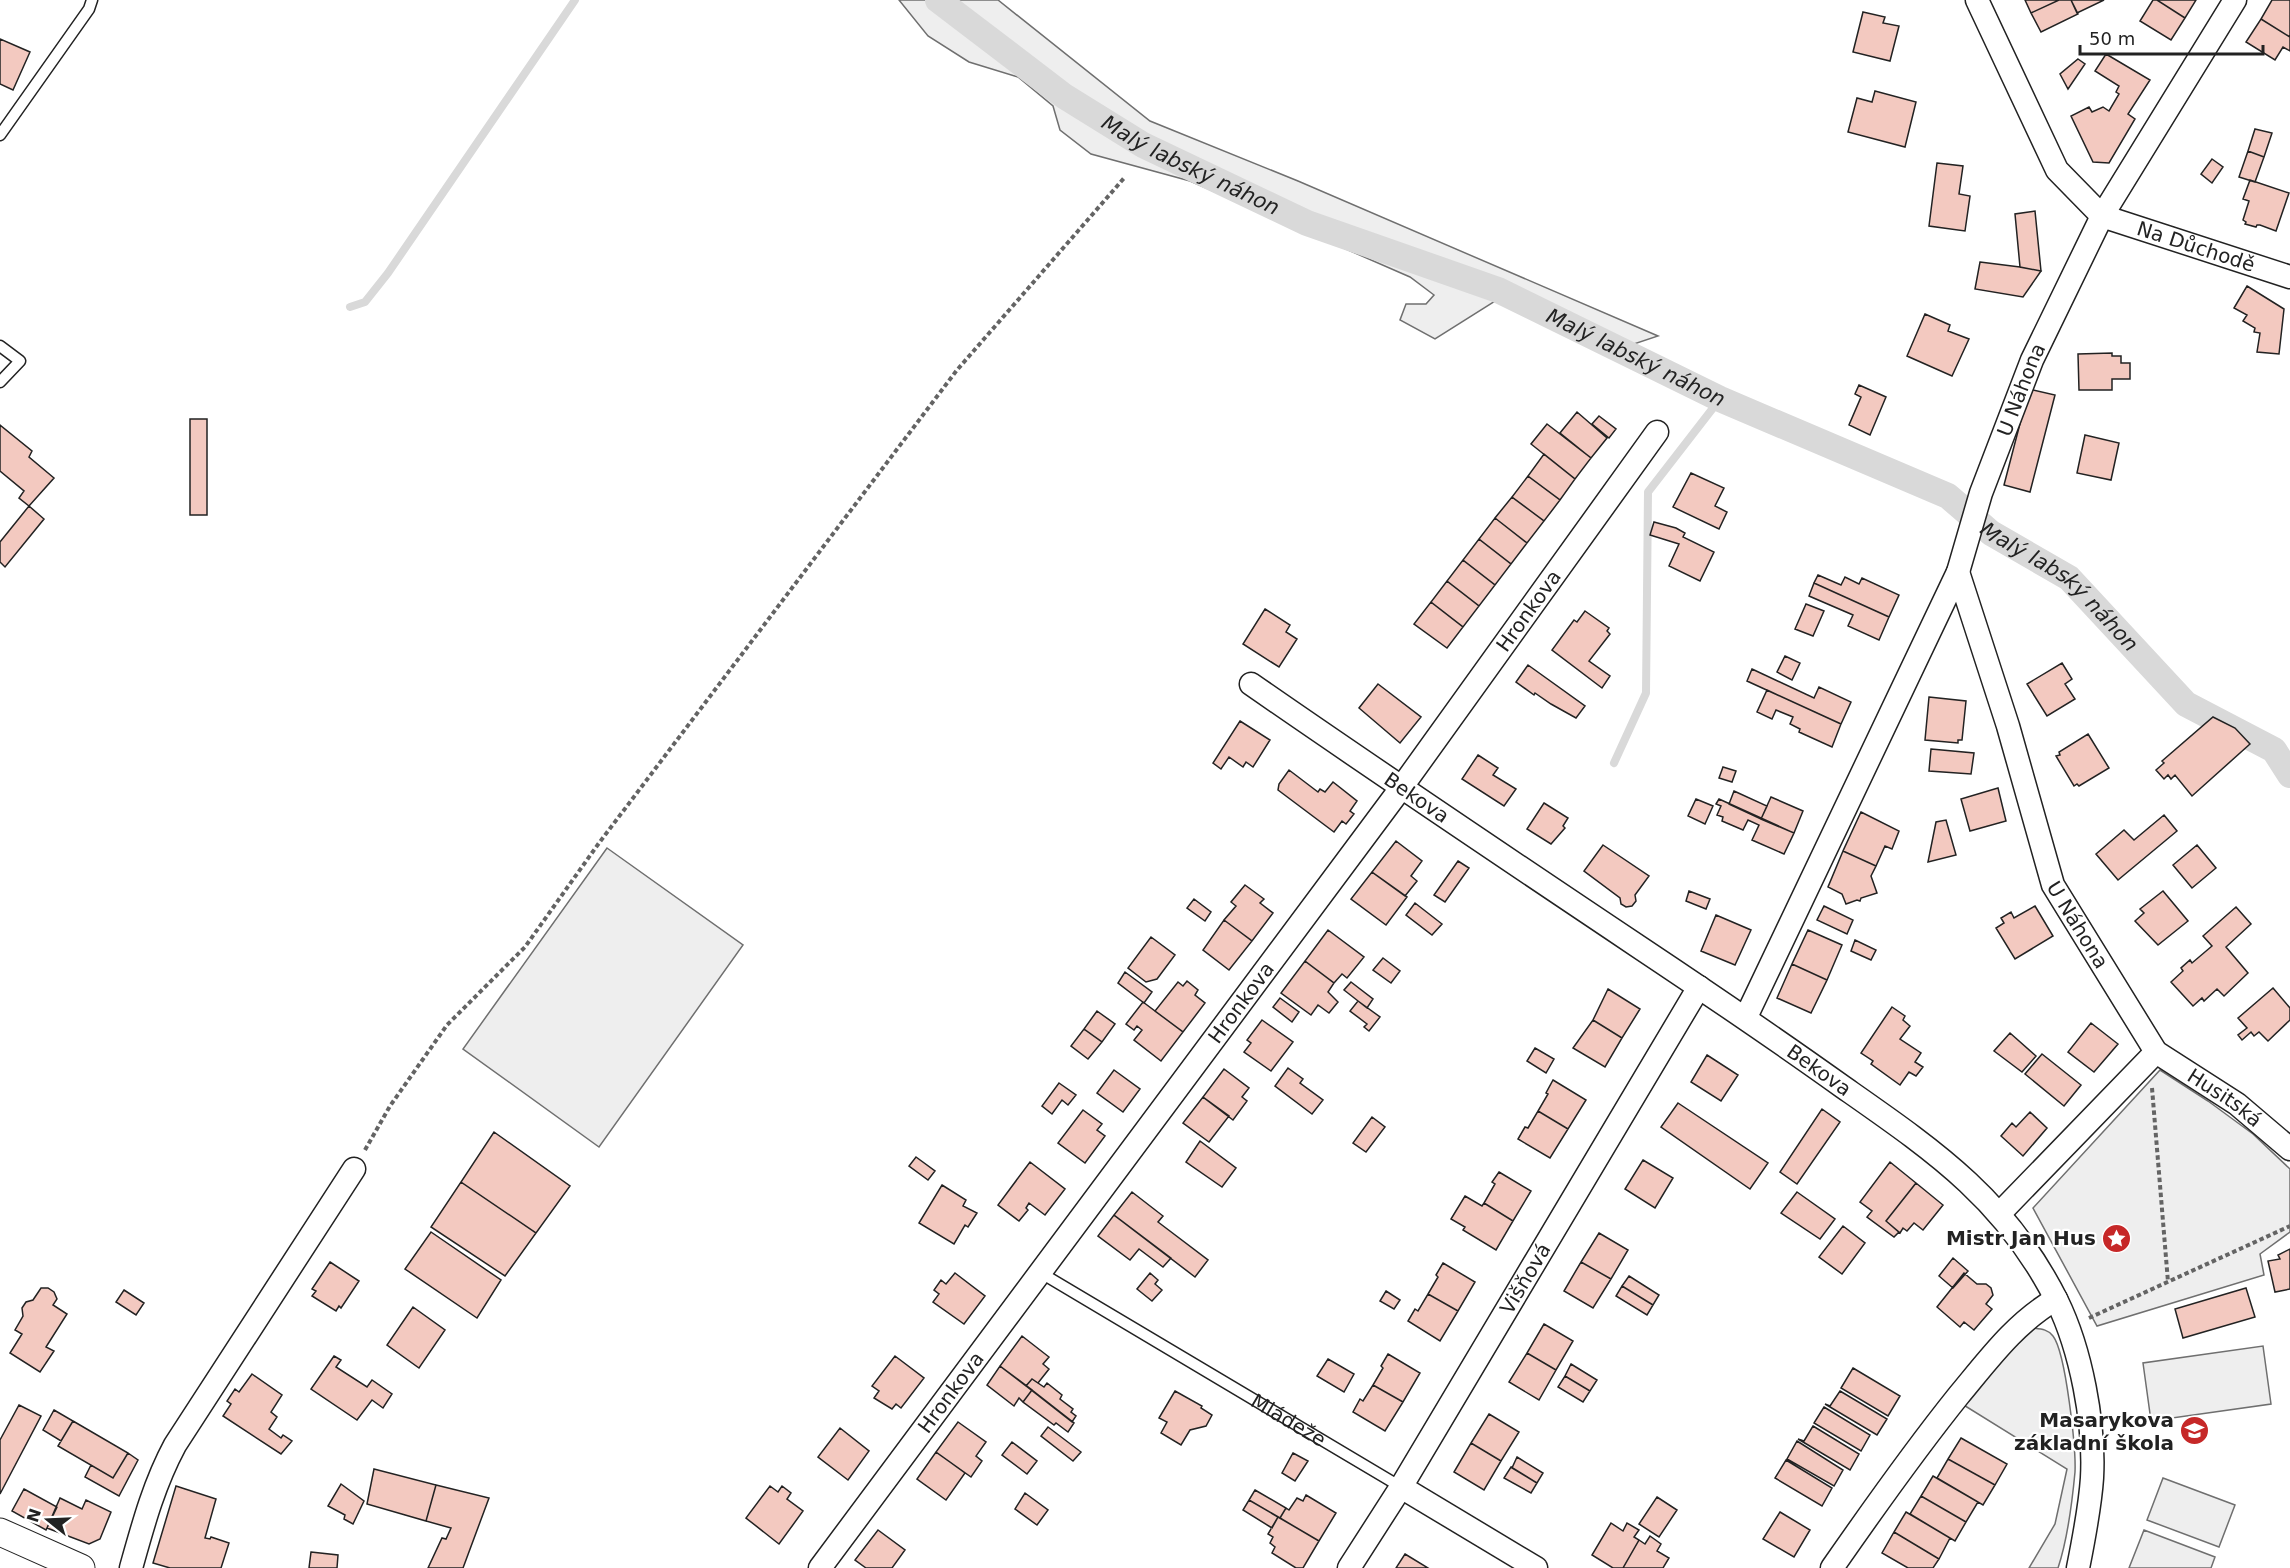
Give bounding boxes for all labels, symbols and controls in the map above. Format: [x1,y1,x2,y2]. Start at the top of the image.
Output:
scale bar [2080,18,2263,56]
text: 50 m [2089,28,2135,49]
water label: Malý labský náhon [1097,110,1283,220]
street label: Na Důchodě [2134,216,2258,277]
water label: Malý labský náhon [1543,304,1729,412]
street label: U Náhona [1992,339,2050,440]
water label: Malý labský náhon [1975,517,2143,656]
street label: Hronkova [1491,565,1566,656]
street label: Bekova [1380,767,1454,828]
street label: U Náhona [2042,877,2114,973]
street label: Hronkova [1203,957,1279,1048]
street label: Bekova [1782,1039,1856,1101]
street label: Husitská [2183,1063,2267,1132]
place icon: Mistr Jan Hus [2101,1222,2133,1254]
place label: Mistr Jan Hus [1946,1226,2096,1250]
street label: Višňová [1495,1239,1556,1318]
street label: Hronkova [913,1347,989,1438]
street label: Mládeže [1247,1389,1330,1452]
place label: Masarykova základní škola [2014,1408,2174,1455]
school or university icon: Masarykova základní škola [2179,1415,2211,1447]
north arrow [18,1490,78,1550]
text: N [23,1506,45,1525]

